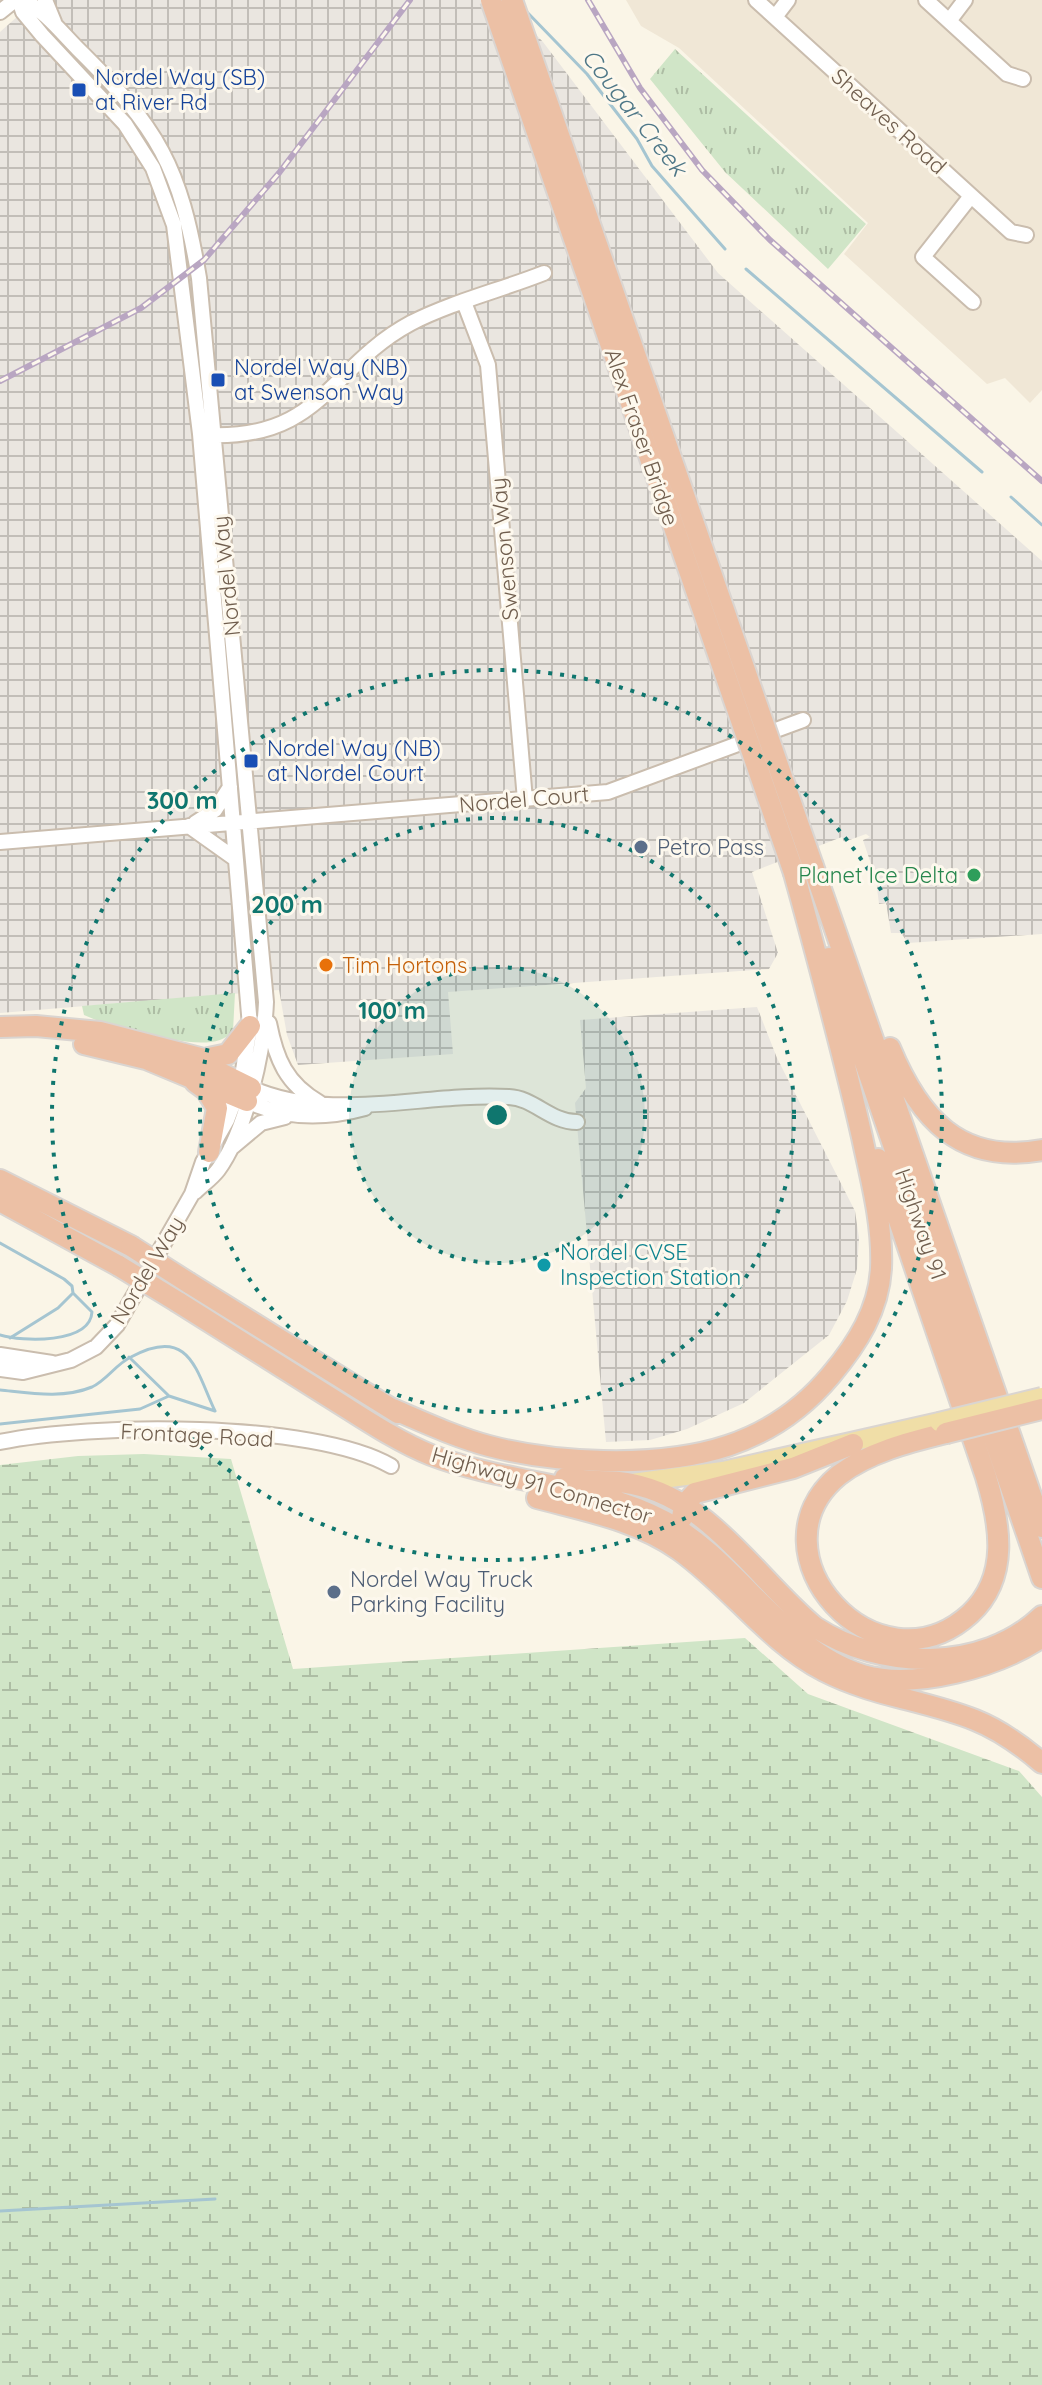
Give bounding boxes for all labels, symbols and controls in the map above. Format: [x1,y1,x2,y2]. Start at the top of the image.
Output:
water label: Cougar Creek [576,42,695,183]
street label: Sheaves Road [826,62,952,180]
place label: Nordel Way (SB) at River Rd [95,63,265,116]
marker: Nordel Way (SB) at River Rd [70,81,88,99]
street label: Alex Fraser Bridge [599,345,685,529]
place label: Nordel Way (NB) at Swenson Way [234,353,408,406]
marker: Nordel Way (NB) at Swenson Way [209,371,227,389]
street label: Swenson Way [484,476,524,622]
street label: Nordel Way [206,514,246,638]
place label: Nordel Way (NB) at Nordel Court [267,734,441,787]
marker: Nordel Way (NB) at Nordel Court [242,752,260,770]
street label: Nordel Court [458,779,590,819]
text: 300 m [146,785,218,815]
place label: Petro Pass [657,833,764,861]
marker: Petro Pass [632,838,650,856]
place label: Planet Ice Delta [798,861,958,889]
marker: Planet Ice Delta [965,866,983,884]
text: 200 m [251,889,323,919]
place label: Tim Hortons [342,951,467,979]
marker: Tim Hortons [317,956,335,974]
text: 100 m [358,995,426,1025]
centre of rings [483,1101,511,1129]
street label: Highway 91 [889,1165,953,1283]
street label: Nordel Way [104,1211,190,1329]
place label: Nordel CVSE Inspection Station [560,1238,741,1291]
marker: Nordel CVSE Inspection Station [535,1256,553,1274]
street label: Frontage Road [120,1417,274,1453]
street label: Highway 91 Connector [429,1440,656,1530]
place label: Nordel Way Truck Parking Facility [350,1565,533,1618]
marker: Nordel Way Truck Parking Facility [325,1583,343,1601]

